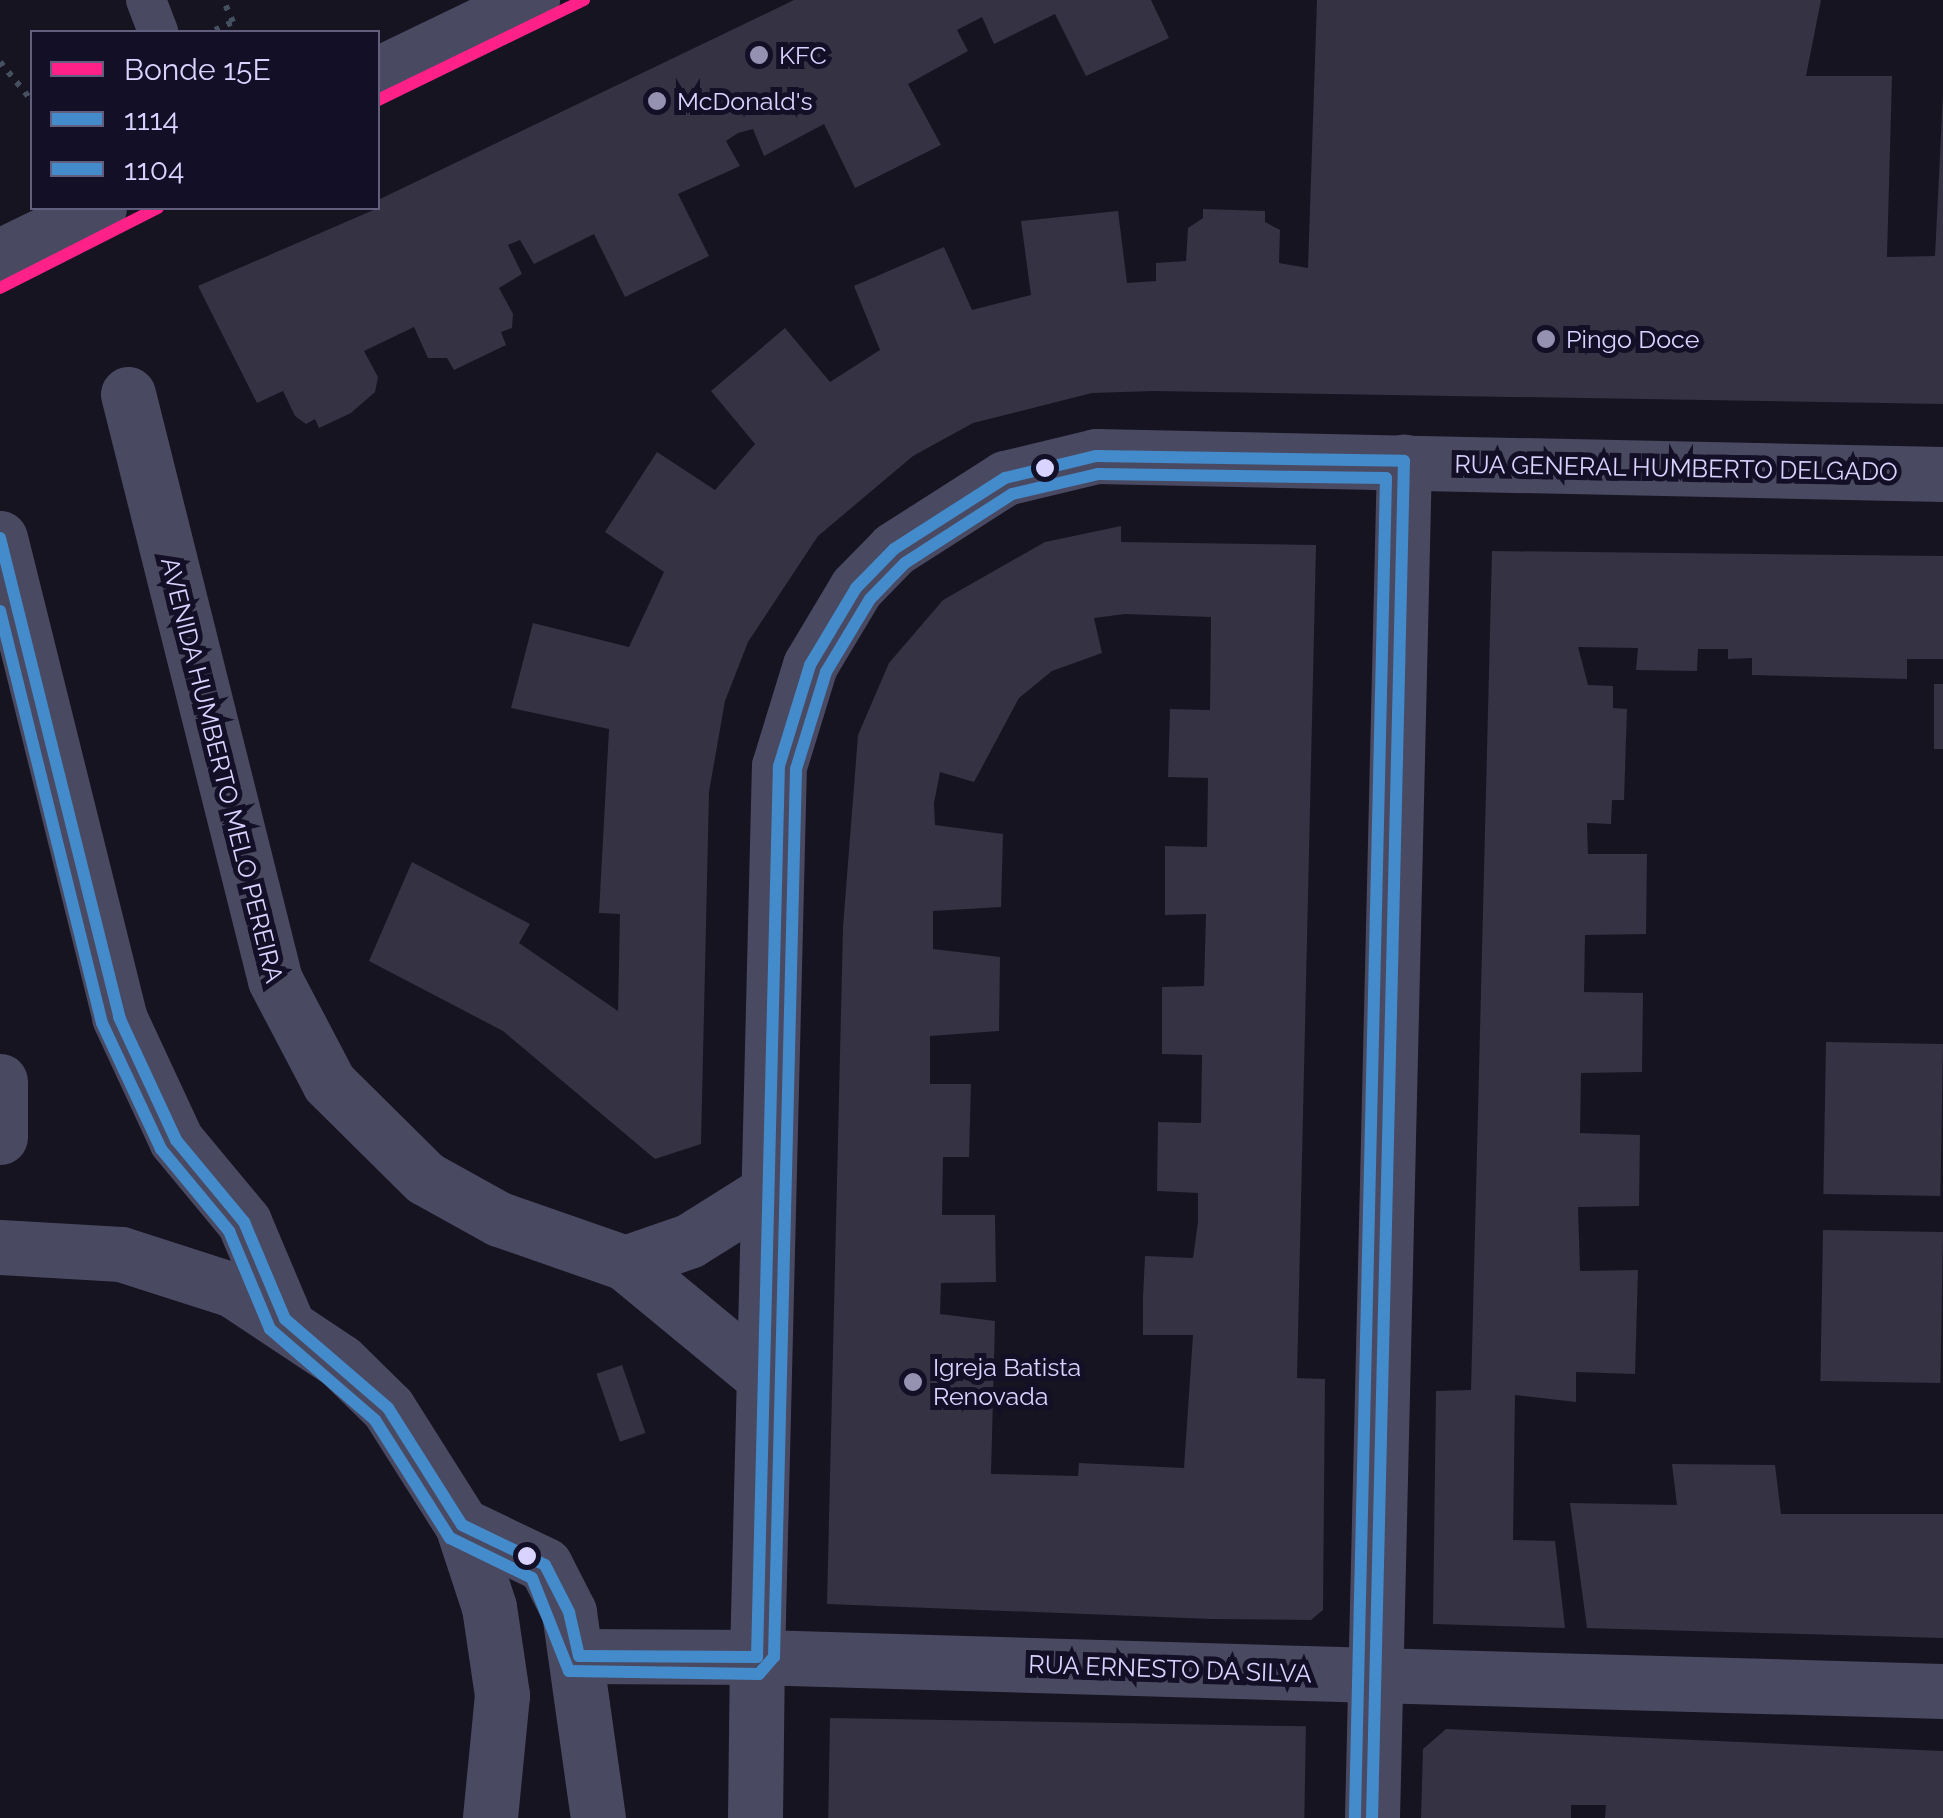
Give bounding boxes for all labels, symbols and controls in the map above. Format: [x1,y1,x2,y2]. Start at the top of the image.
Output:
legend [30,30,380,210]
place label: KFC [779,40,827,70]
marker: KFC [748,44,770,66]
text: Bonde 15E [124,52,271,87]
place label: McDonald's [677,86,813,116]
marker: McDonald's [646,90,668,112]
text: 1114 [124,102,179,137]
text: 1104 [124,152,184,187]
place label: Pingo Doce [1566,324,1699,354]
marker: Pingo Doce [1535,328,1557,350]
street label: RUA GENERAL HUMBERTO DELGADO [1453,449,1899,487]
unlabelled marker [1035,458,1055,478]
street label: AVENIDA HUMBERTO MELO PEREIRA [154,554,290,986]
place label: Igreja Batista Renovada [933,1353,1081,1412]
marker: Igreja Batista Renovada [902,1371,924,1393]
unlabelled marker [517,1546,537,1566]
street label: RUA ERNESTO DA SILVA [1027,1649,1313,1689]

